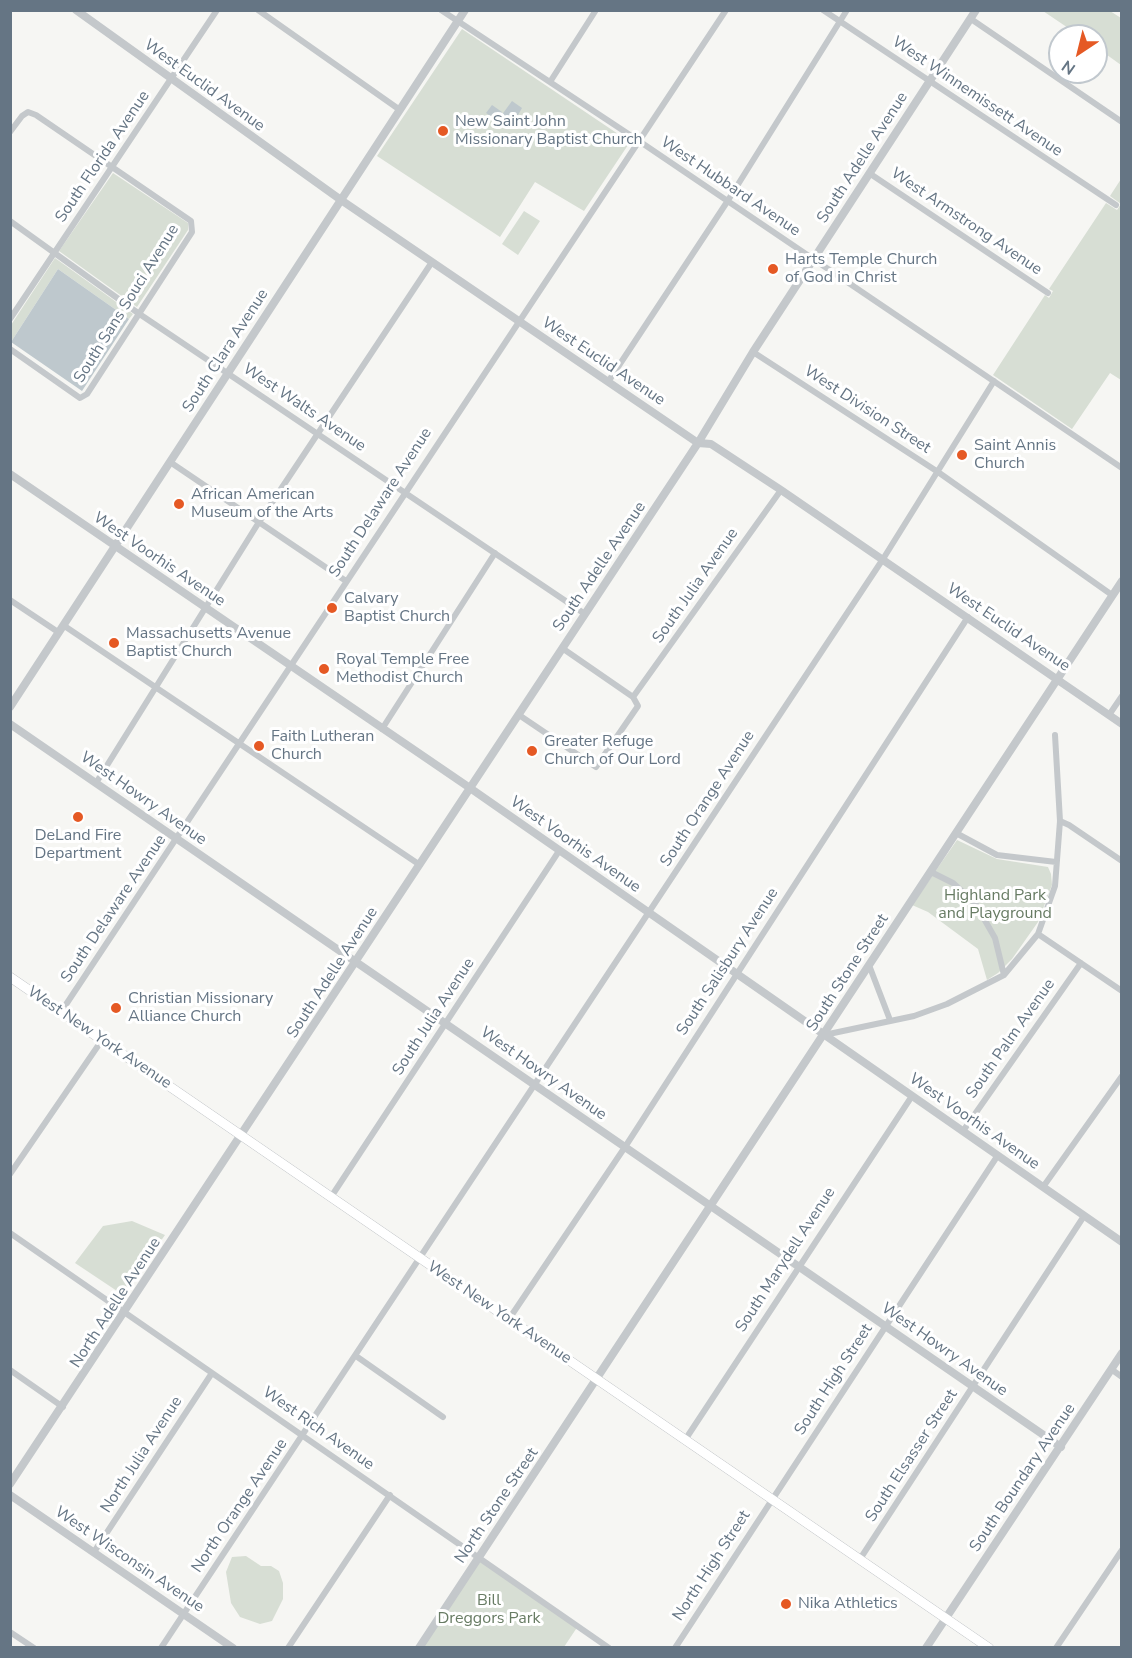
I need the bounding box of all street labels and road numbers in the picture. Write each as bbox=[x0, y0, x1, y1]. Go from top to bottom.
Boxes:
street label: West Winnemissett Avenue bbox=[888, 33, 1066, 161]
street label: West Euclid Avenue bbox=[140, 36, 268, 136]
street label: South Florida Avenue bbox=[52, 88, 154, 226]
street label: South Adelle Avenue bbox=[813, 89, 913, 227]
street label: West Hubbard Avenue bbox=[657, 133, 803, 241]
street label: West Armstrong Avenue bbox=[887, 164, 1045, 280]
street label: South Sans Souci Avenue bbox=[70, 221, 184, 387]
street label: South Clara Avenue bbox=[179, 286, 273, 416]
street label: West Euclid Avenue bbox=[538, 314, 668, 410]
street label: West Walts Avenue bbox=[239, 360, 369, 456]
street label: West Division Street bbox=[800, 362, 934, 458]
street label: South Delaware Avenue bbox=[325, 425, 437, 581]
street label: South Adelle Avenue bbox=[549, 498, 651, 636]
street label: West Voorhis Avenue bbox=[89, 509, 229, 611]
street label: South Julia Avenue bbox=[649, 525, 743, 647]
street label: West Euclid Avenue bbox=[943, 580, 1073, 676]
street label: South Orange Avenue bbox=[657, 727, 759, 871]
street label: West Howry Avenue bbox=[76, 748, 210, 850]
street label: West Voorhis Avenue bbox=[506, 793, 644, 897]
street label: South Delaware Avenue bbox=[57, 831, 171, 987]
street label: South Salisbury Avenue bbox=[673, 885, 783, 1039]
street label: South Adelle Avenue bbox=[283, 904, 383, 1042]
street label: South Stone Street bbox=[803, 911, 893, 1035]
street label: South Julia Avenue bbox=[389, 955, 479, 1079]
street label: South Palm Avenue bbox=[962, 975, 1060, 1103]
street label: West New York Avenue bbox=[23, 983, 175, 1093]
street label: West Howry Avenue bbox=[476, 1023, 610, 1125]
street label: West Voorhis Avenue bbox=[905, 1070, 1043, 1174]
street label: South Marydell Avenue bbox=[732, 1184, 840, 1336]
street label: North Adelle Avenue bbox=[67, 1234, 165, 1372]
street label: West New York Avenue bbox=[423, 1258, 575, 1368]
street label: West Howry Avenue bbox=[877, 1299, 1011, 1401]
street label: South High Street bbox=[791, 1321, 877, 1439]
street label: West Rich Avenue bbox=[258, 1383, 378, 1475]
street label: South Elsasser Street bbox=[862, 1386, 962, 1526]
street label: North Julia Avenue bbox=[97, 1393, 187, 1517]
street label: South Boundary Avenue bbox=[966, 1400, 1080, 1556]
street label: North Orange Avenue bbox=[188, 1435, 292, 1577]
street label: North Stone Street bbox=[451, 1445, 543, 1567]
street label: West Wisconsin Avenue bbox=[51, 1503, 207, 1617]
street label: North High Street bbox=[669, 1507, 755, 1625]

